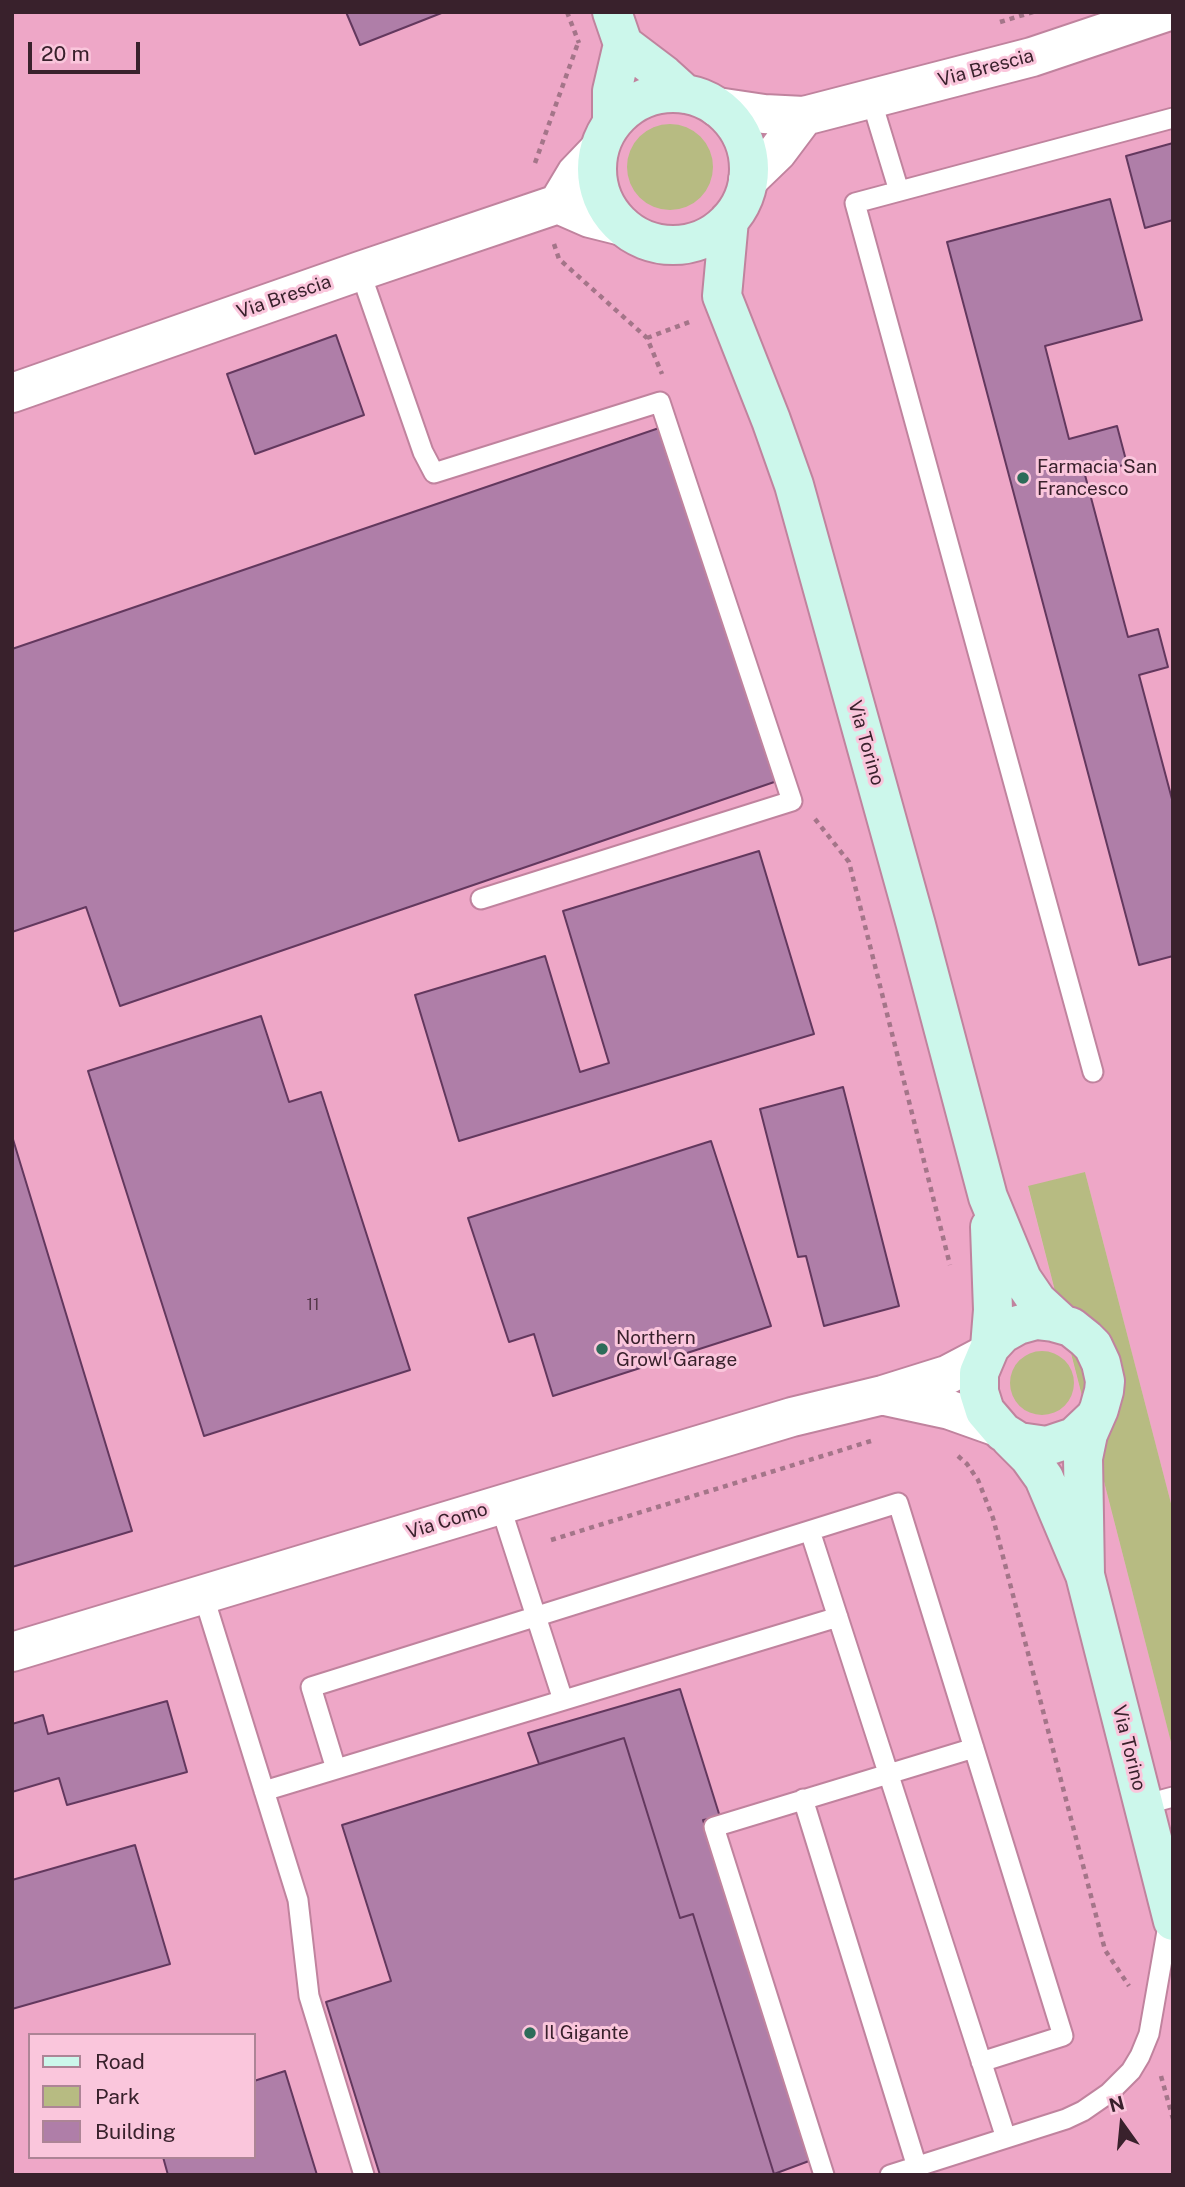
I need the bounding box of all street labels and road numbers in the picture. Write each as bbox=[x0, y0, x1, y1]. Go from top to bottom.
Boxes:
street label: Via Brescia bbox=[936, 44, 1036, 92]
street label: Via Brescia bbox=[234, 270, 334, 324]
street label: Via Torino bbox=[843, 698, 889, 788]
street label: Via Como bbox=[404, 1498, 490, 1544]
street label: Via Torino bbox=[1107, 1703, 1151, 1793]

